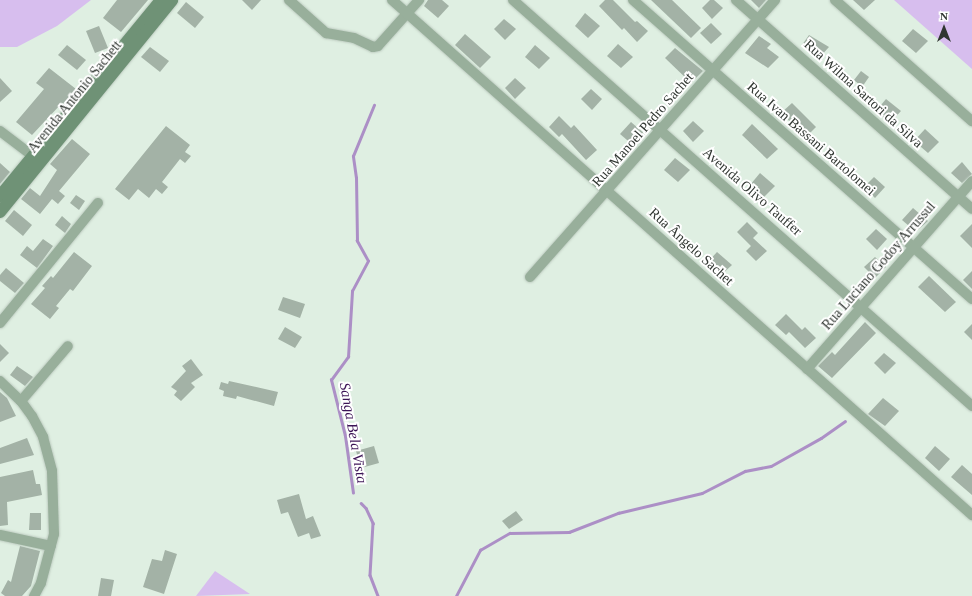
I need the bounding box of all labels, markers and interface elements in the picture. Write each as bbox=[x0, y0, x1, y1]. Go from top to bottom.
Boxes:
north arrow bbox=[924, 8, 964, 48]
text: N bbox=[940, 10, 948, 22]
street label: Rua Wilma Sartori da Silva bbox=[800, 36, 926, 152]
street label: Avenida Antonio Sachett bbox=[24, 37, 126, 157]
street label: Rua Manoel Pedro Sachet bbox=[589, 69, 697, 191]
street label: Rua Ivan Bassani Bartolomei bbox=[743, 79, 879, 199]
street label: Avenida Olivo Tauffer bbox=[699, 144, 805, 240]
street label: Rua Luciano Godoy Arrussul bbox=[818, 198, 940, 334]
street label: Rua Ângelo Sachet bbox=[645, 205, 737, 289]
water label: Sanga Bela Vista bbox=[335, 381, 371, 485]

